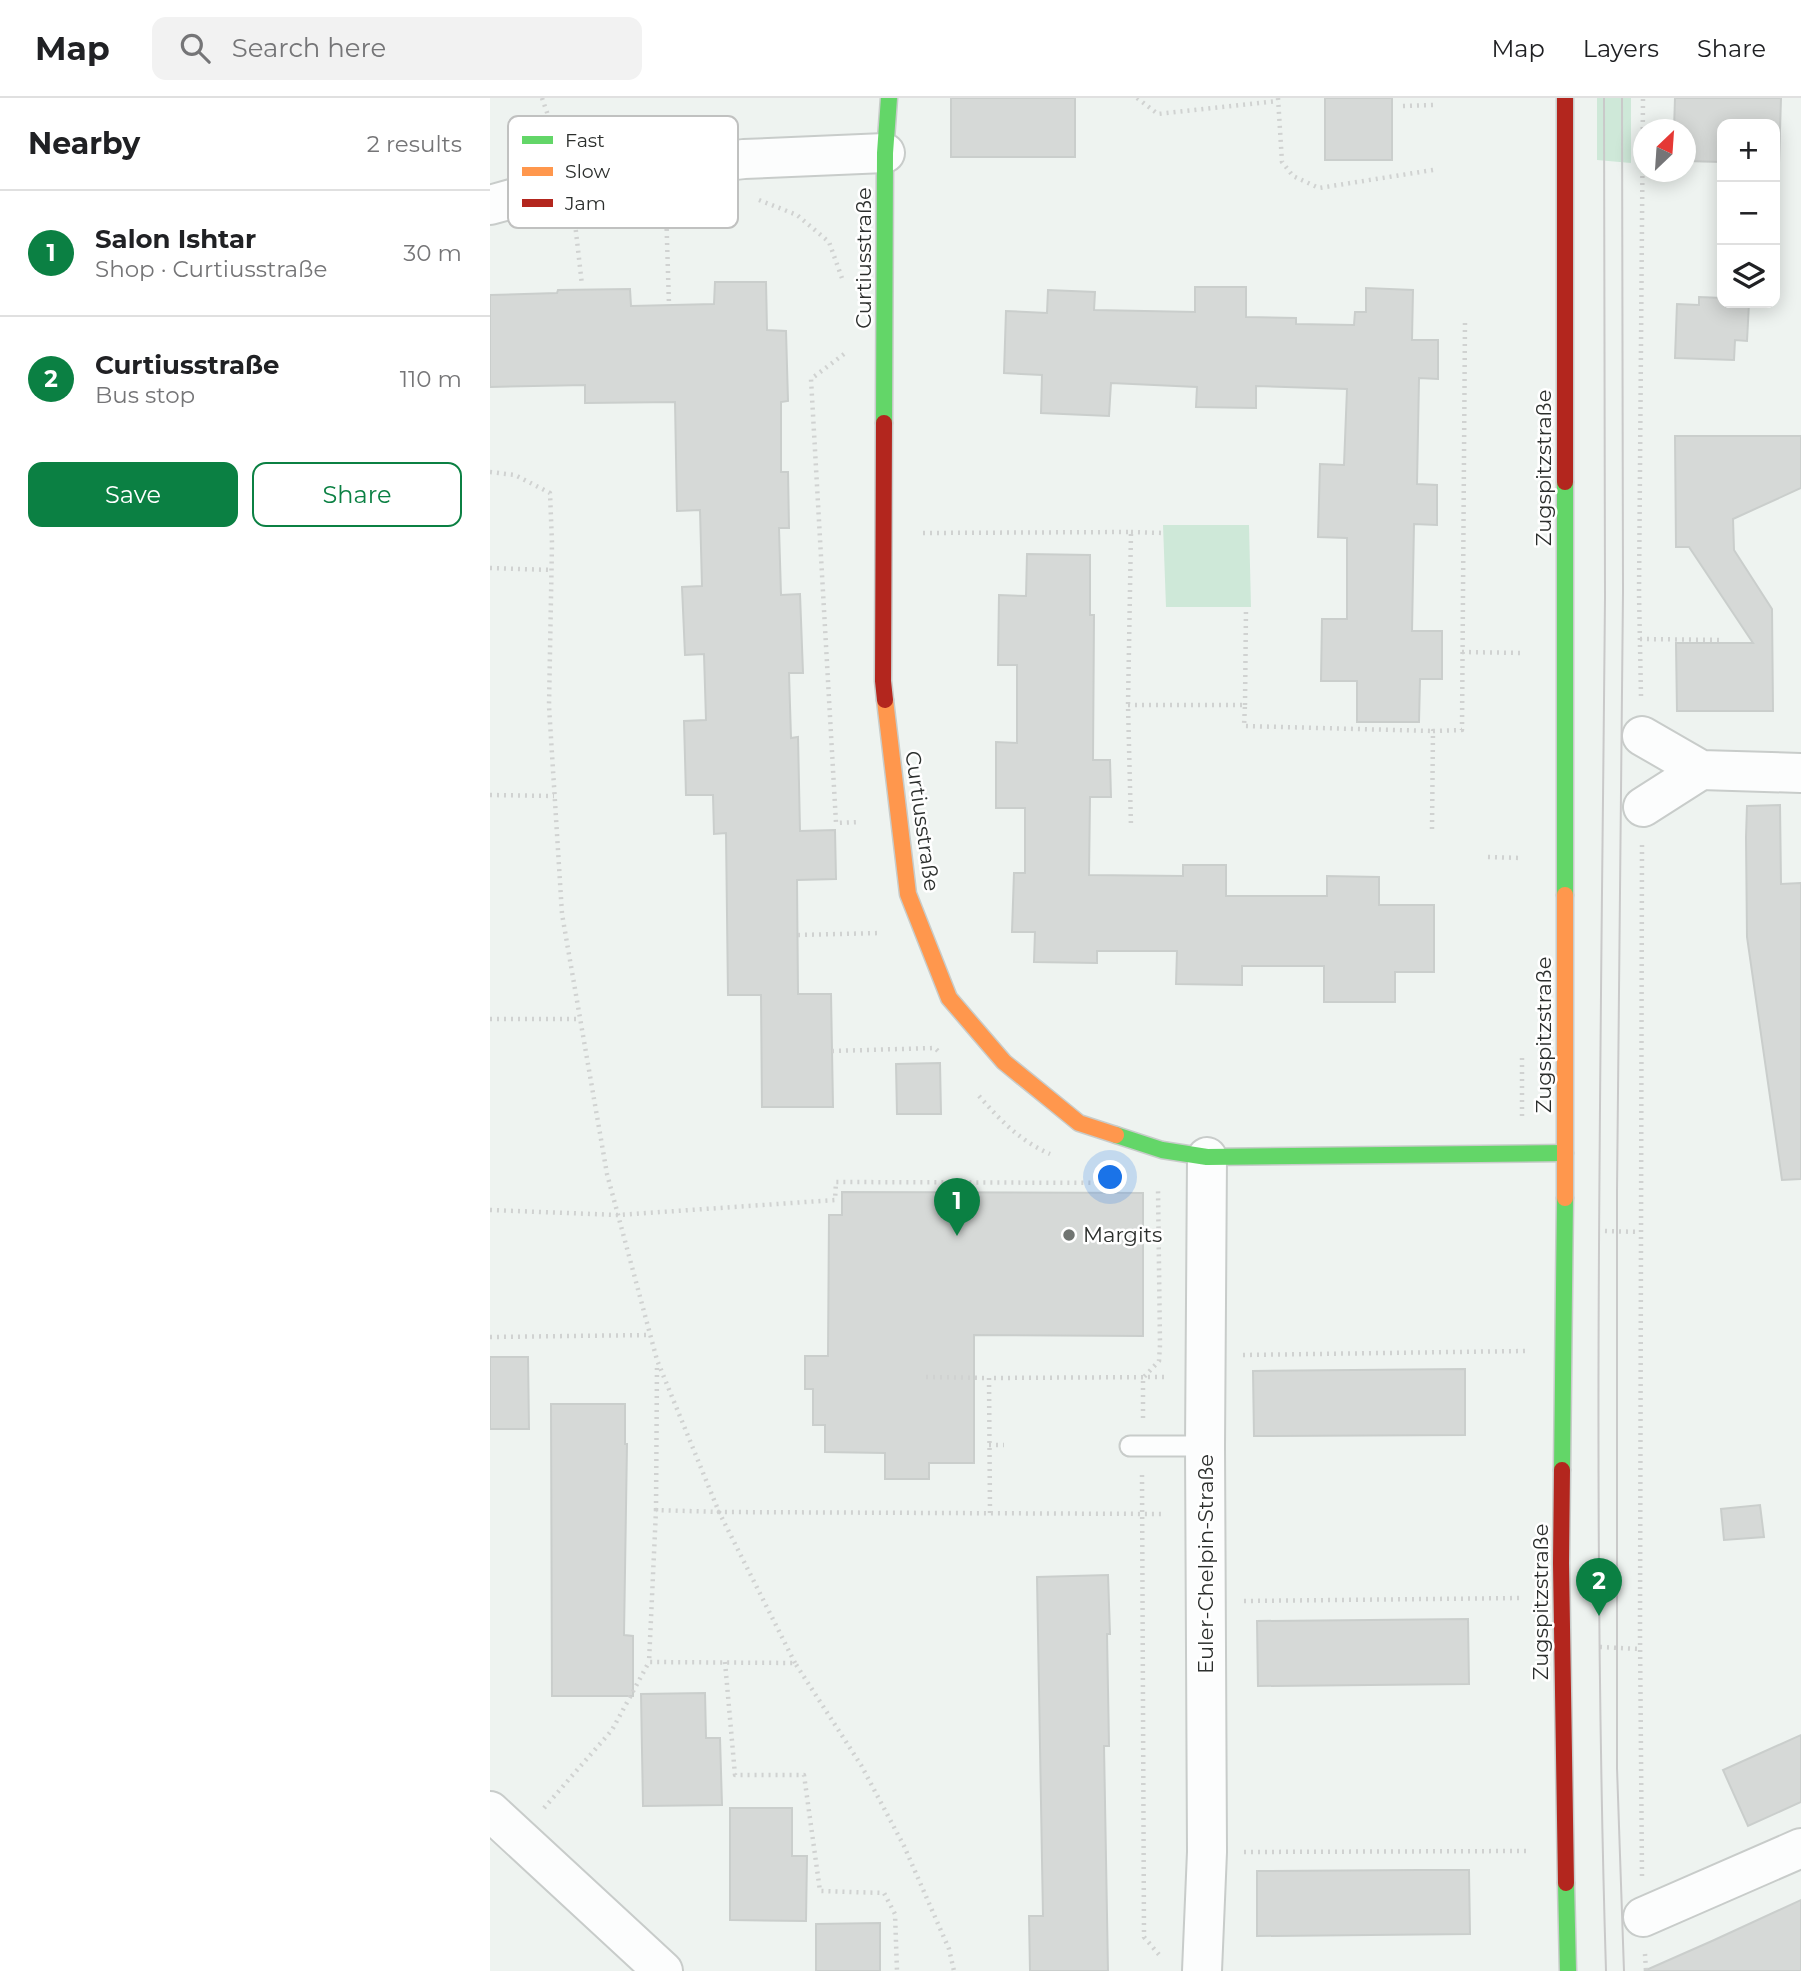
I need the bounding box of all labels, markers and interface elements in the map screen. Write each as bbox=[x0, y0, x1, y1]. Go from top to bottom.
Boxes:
search box bbox=[152, 17, 642, 80]
text: Map bbox=[35, 28, 110, 68]
icon: search bbox=[176, 29, 214, 67]
text: Search here bbox=[232, 32, 386, 64]
text: Map bbox=[1491, 34, 1545, 63]
text: Layers bbox=[1583, 34, 1659, 63]
text: Share bbox=[1697, 34, 1766, 63]
legend bbox=[508, 116, 738, 228]
north arrow bbox=[1633, 119, 1696, 182]
map controls bbox=[1717, 119, 1780, 308]
button: + bbox=[1717, 119, 1780, 182]
text: Nearby bbox=[28, 125, 140, 162]
text: Fast bbox=[565, 129, 605, 152]
text: 2 results bbox=[367, 130, 462, 158]
text: Slow bbox=[565, 160, 610, 183]
button: − bbox=[1717, 182, 1780, 245]
street label: Curtiusstraße bbox=[851, 187, 876, 329]
text: Jam bbox=[564, 192, 606, 215]
text: Salon Ishtar bbox=[95, 223, 256, 255]
text: 1 bbox=[46, 239, 56, 267]
text: 30 m bbox=[403, 239, 462, 267]
button: layers bbox=[1717, 245, 1780, 308]
text: Shop · Curtiusstraße bbox=[95, 255, 327, 283]
text: Curtiusstraße bbox=[95, 349, 280, 381]
text: 2 bbox=[44, 365, 58, 393]
text: 110 m bbox=[400, 365, 462, 393]
text: Bus stop bbox=[95, 381, 195, 409]
street label: Zugspitzstraße bbox=[1531, 390, 1556, 546]
button: Save bbox=[28, 462, 238, 527]
button: Share bbox=[252, 462, 462, 527]
street label: Curtiusstraße bbox=[900, 749, 945, 893]
street label: Zugspitzstraße bbox=[1531, 957, 1556, 1113]
your location bbox=[1093, 1160, 1127, 1194]
pin: 1 bbox=[934, 1178, 980, 1236]
place label: Margits bbox=[1083, 1222, 1162, 1247]
marker: Margits bbox=[1061, 1227, 1077, 1243]
street label: Euler-Chelpin-Straße bbox=[1193, 1454, 1218, 1674]
street label: Zugspitzstraße bbox=[1528, 1524, 1553, 1680]
pin: 2 bbox=[1576, 1558, 1622, 1616]

